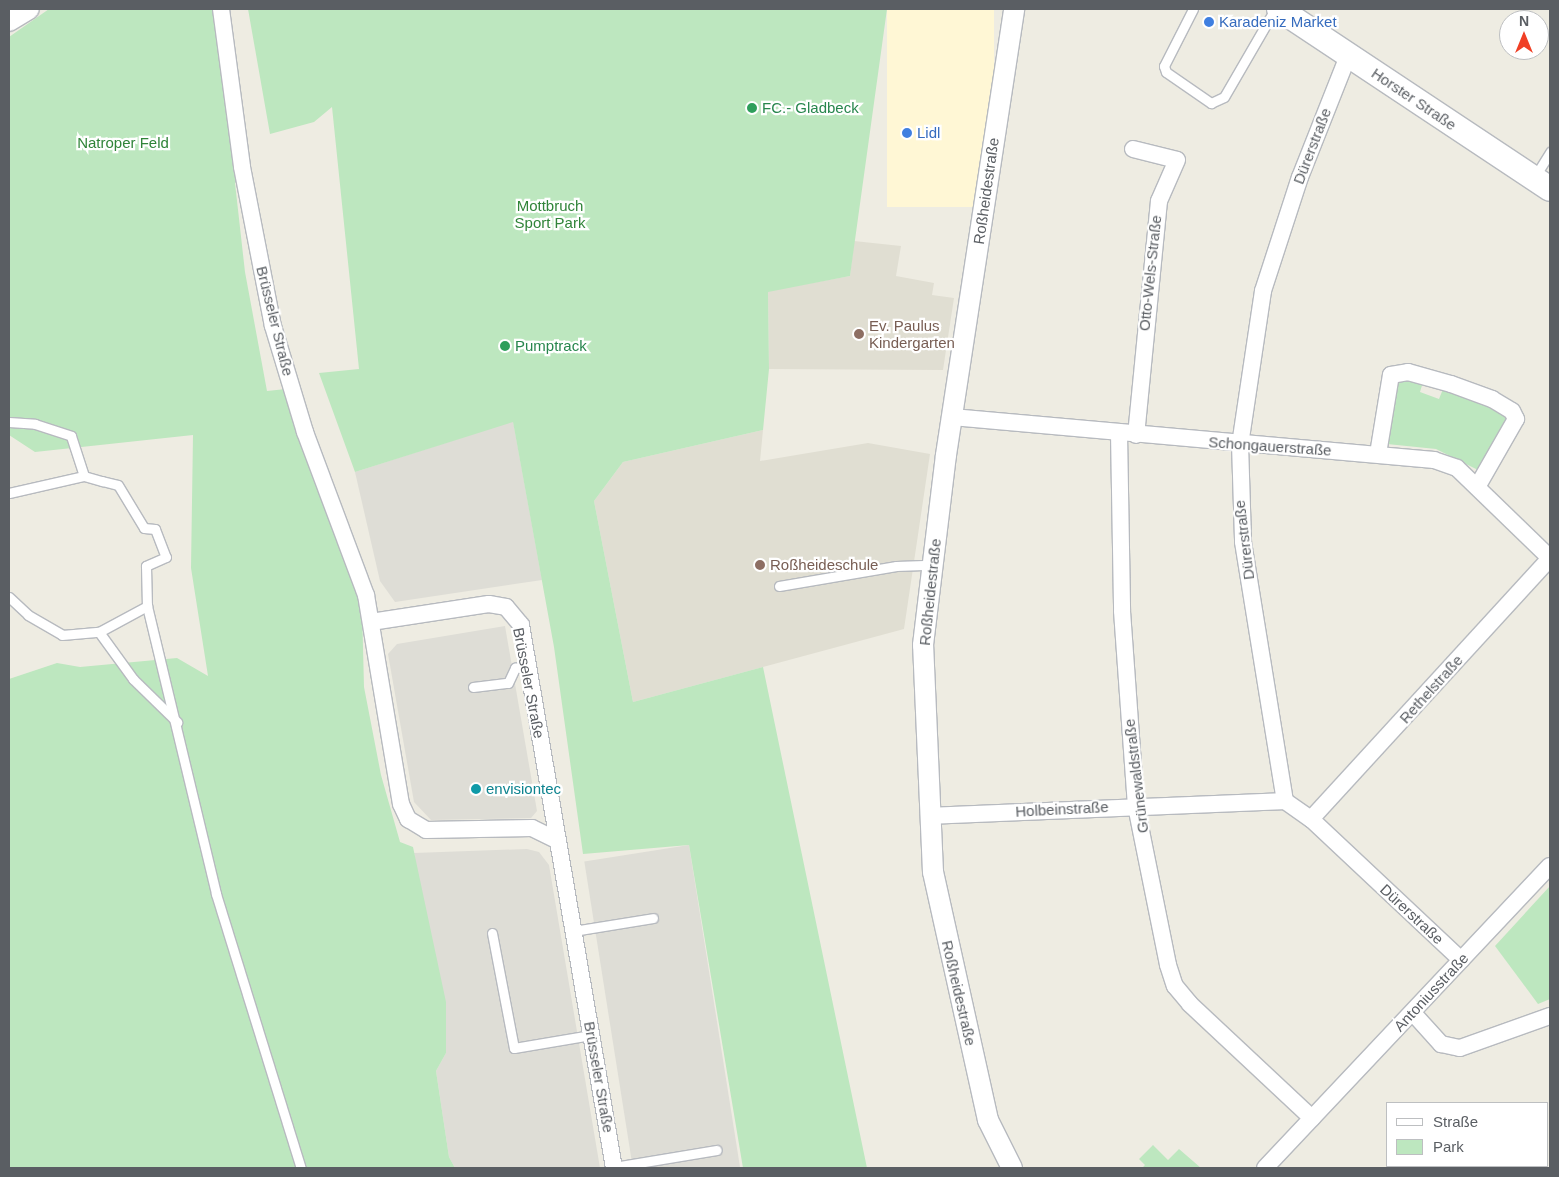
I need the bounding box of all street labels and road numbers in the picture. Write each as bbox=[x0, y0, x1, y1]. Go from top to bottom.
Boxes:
street label: Horster Straße bbox=[1368, 64, 1460, 134]
street label: Dürerstraße bbox=[1289, 105, 1335, 187]
street label: Roßheidestraße bbox=[970, 136, 1002, 246]
street label: Otto-Wels-Straße bbox=[1135, 214, 1165, 332]
street label: Brüsseler Straße bbox=[253, 264, 297, 378]
street label: Schongauerstraße bbox=[1208, 433, 1332, 459]
street label: Dürerstraße bbox=[1230, 499, 1258, 581]
street label: Roßheidestraße bbox=[915, 538, 945, 646]
street label: Brüsseler Straße bbox=[509, 626, 549, 740]
street label: Rethelstraße bbox=[1396, 651, 1466, 727]
street label: Grünewaldstraße bbox=[1120, 718, 1152, 834]
street label: Holbeinstraße bbox=[1015, 798, 1109, 820]
street label: Dürerstraße bbox=[1377, 880, 1447, 948]
street label: Roßheidestraße bbox=[938, 939, 980, 1047]
street label: Antoniusstraße bbox=[1390, 949, 1472, 1035]
street label: Brüsseler Straße bbox=[580, 1020, 618, 1134]

